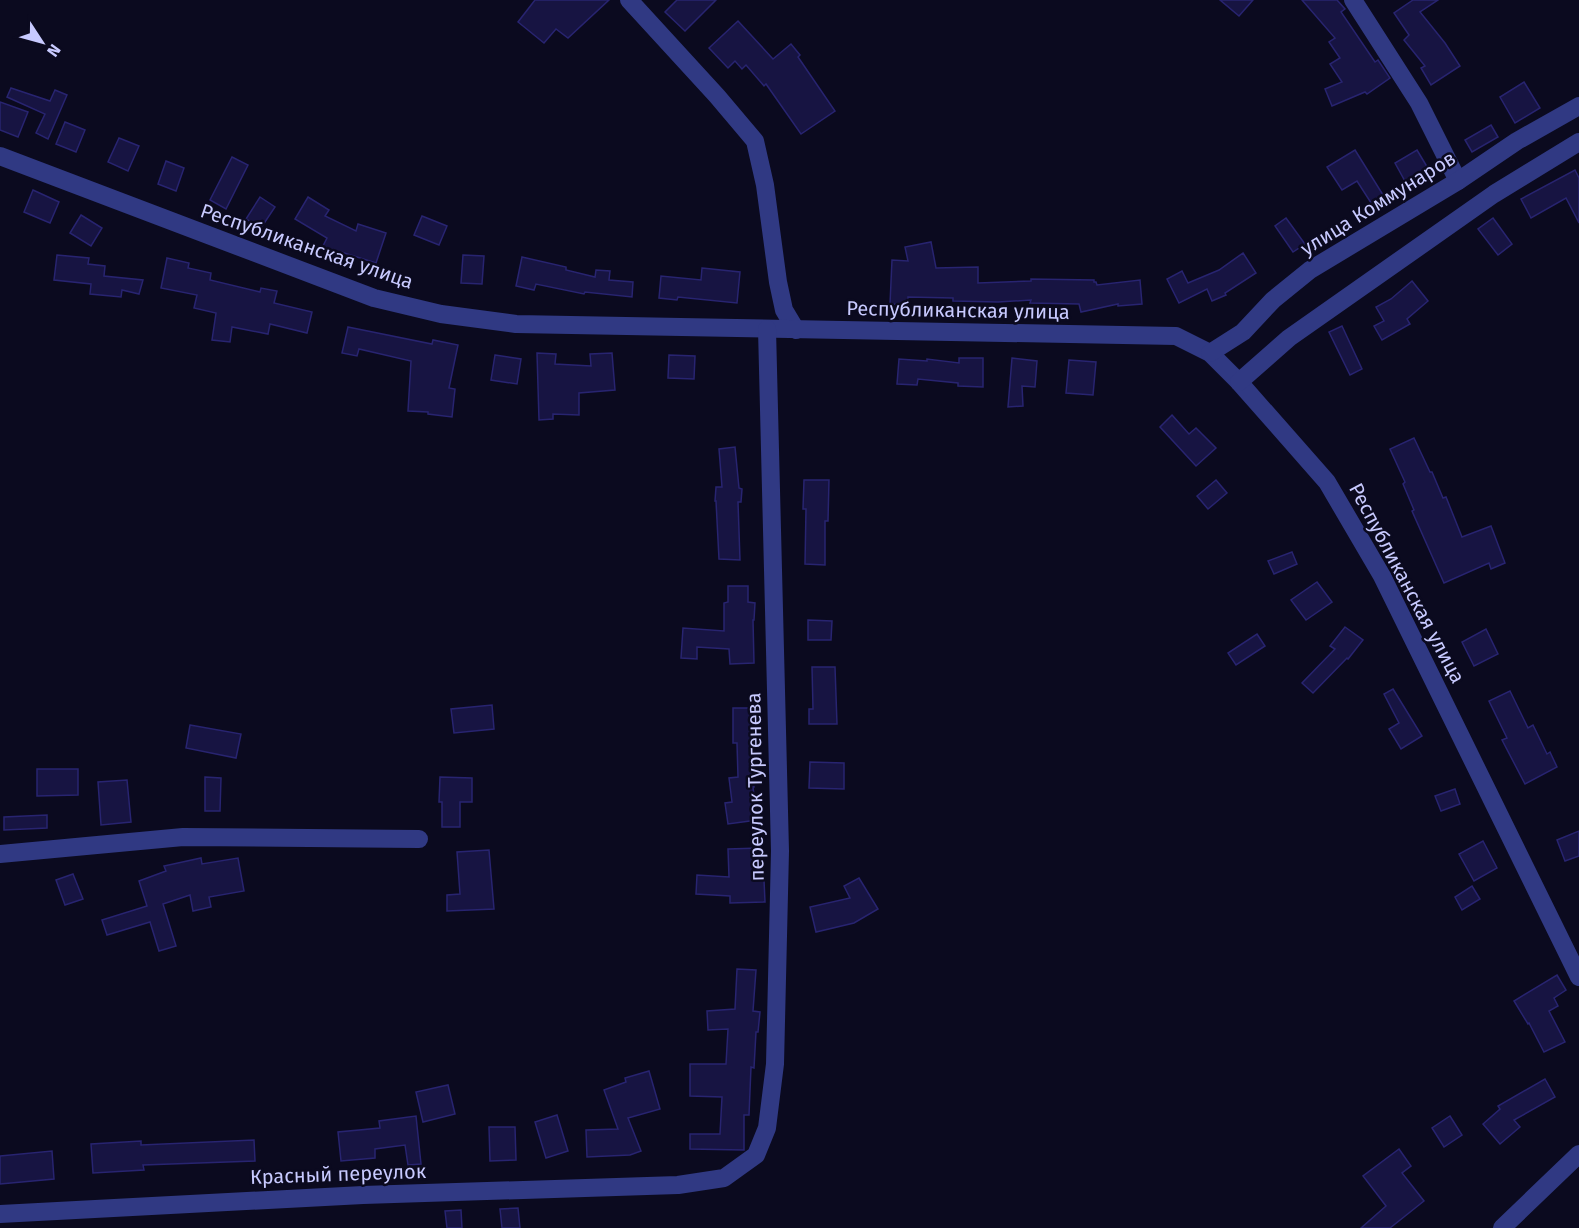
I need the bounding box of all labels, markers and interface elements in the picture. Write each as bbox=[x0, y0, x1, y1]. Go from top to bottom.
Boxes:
north arrow bbox=[12, 12, 72, 72]
text: N bbox=[43, 41, 65, 60]
street label: улица Коммунаров bbox=[1296, 146, 1460, 260]
street label: Республиканская улица bbox=[197, 198, 417, 294]
street label: Республиканская улица bbox=[846, 296, 1070, 324]
street label: Республиканская улица bbox=[1344, 479, 1470, 687]
street label: переулок Тургенева bbox=[741, 692, 769, 882]
street label: Красный переулок bbox=[249, 1159, 427, 1189]

